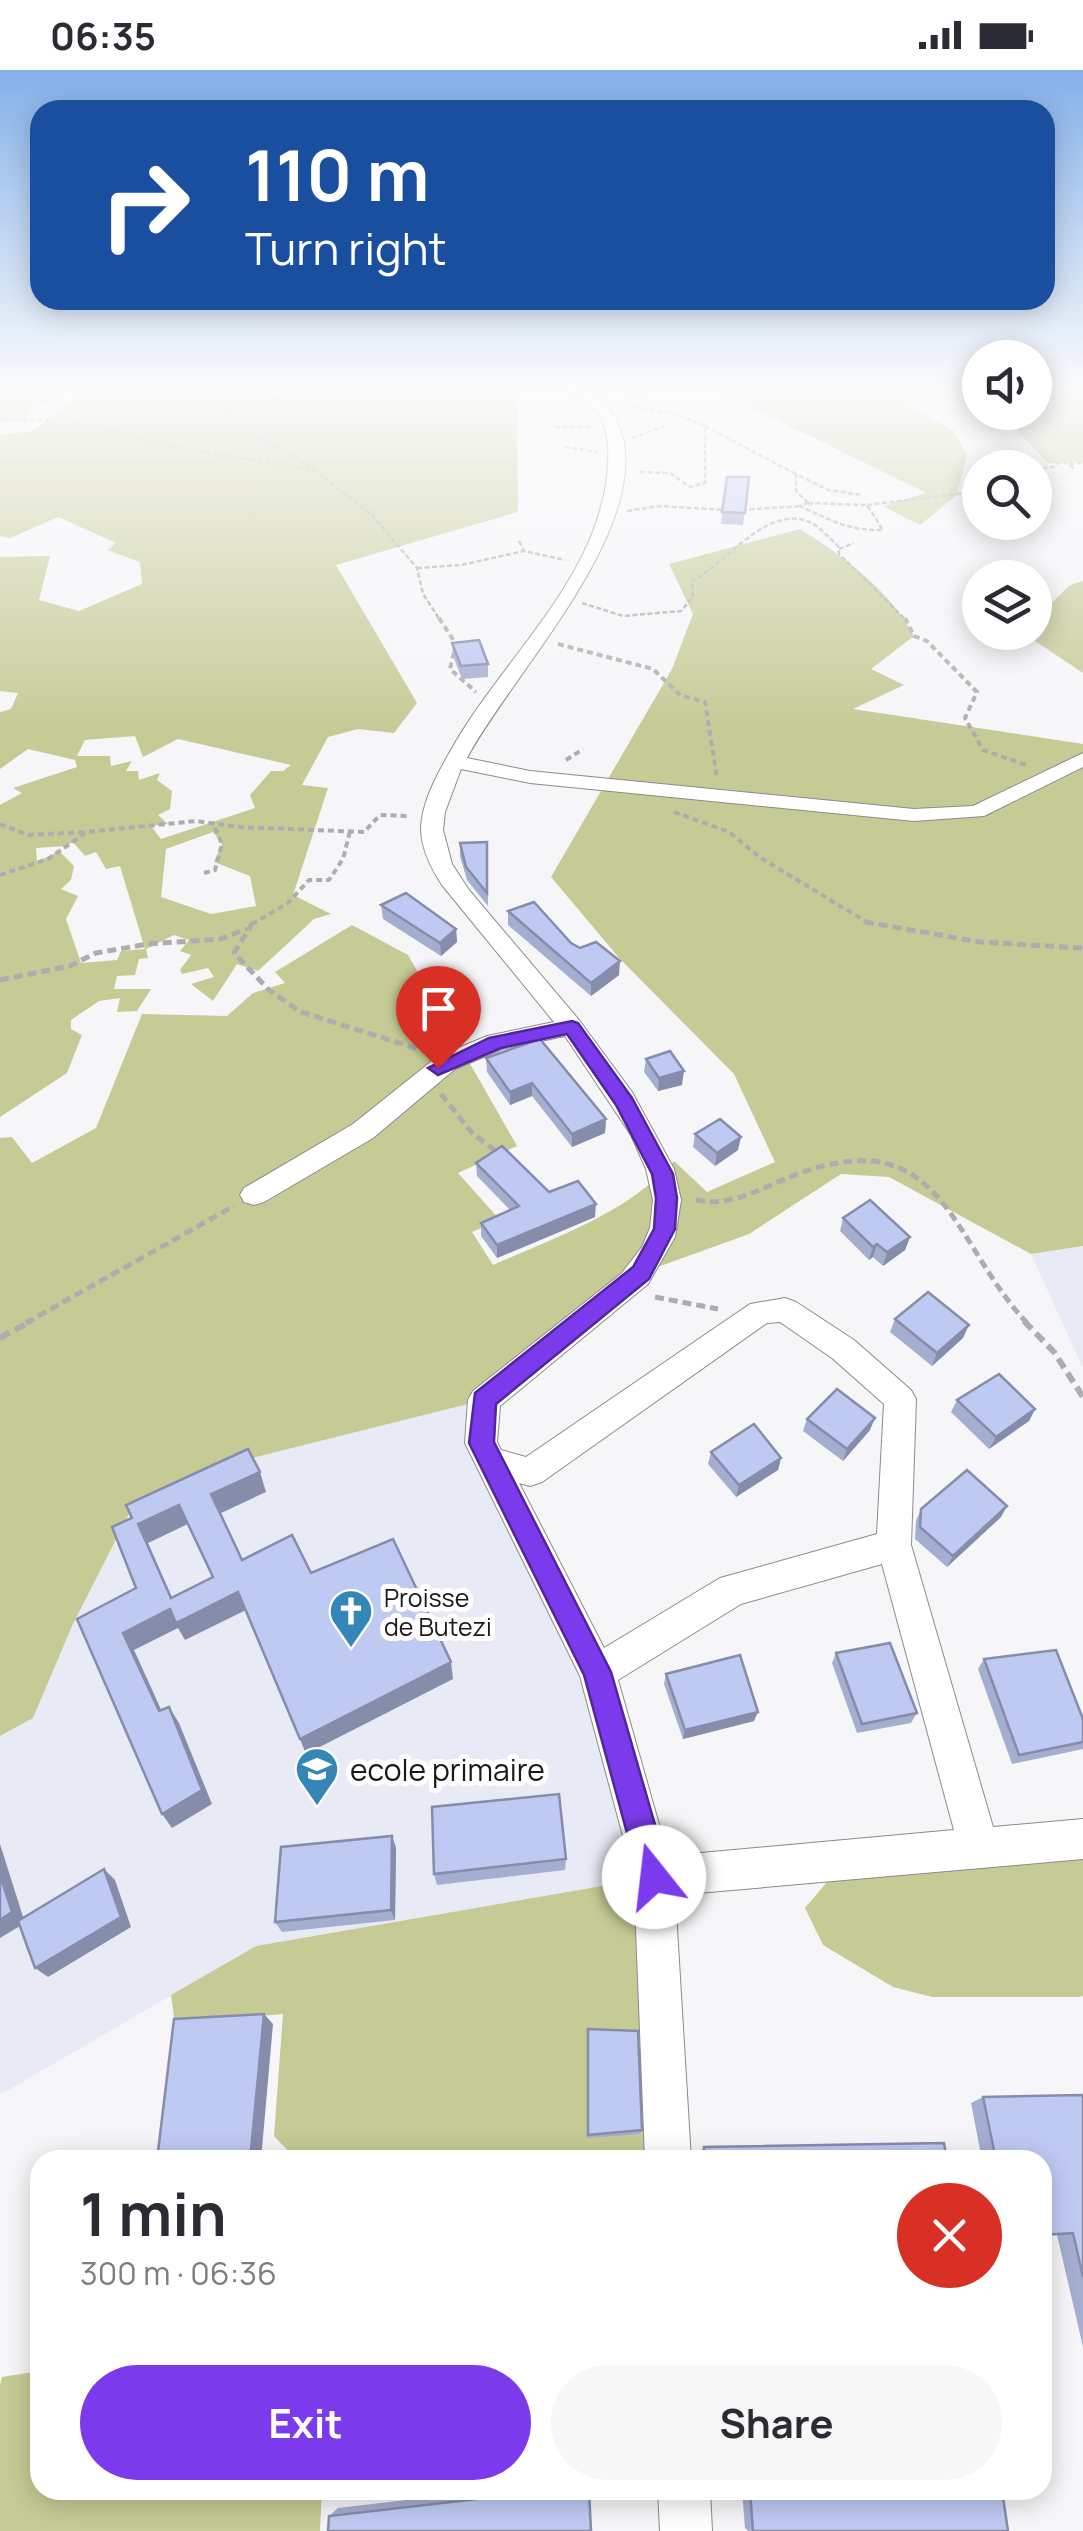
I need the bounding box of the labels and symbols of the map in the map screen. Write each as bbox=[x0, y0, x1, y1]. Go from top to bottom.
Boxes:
pin bbox=[396, 966, 481, 1069]
place label: Proisse de Butezi bbox=[384, 1580, 492, 1644]
church icon: Proisse de Butezi bbox=[328, 1588, 374, 1649]
school or university icon: ecole primaire bbox=[294, 1746, 340, 1807]
place label: ecole primaire bbox=[350, 1749, 545, 1790]
position arrow bbox=[602, 1825, 706, 1929]

